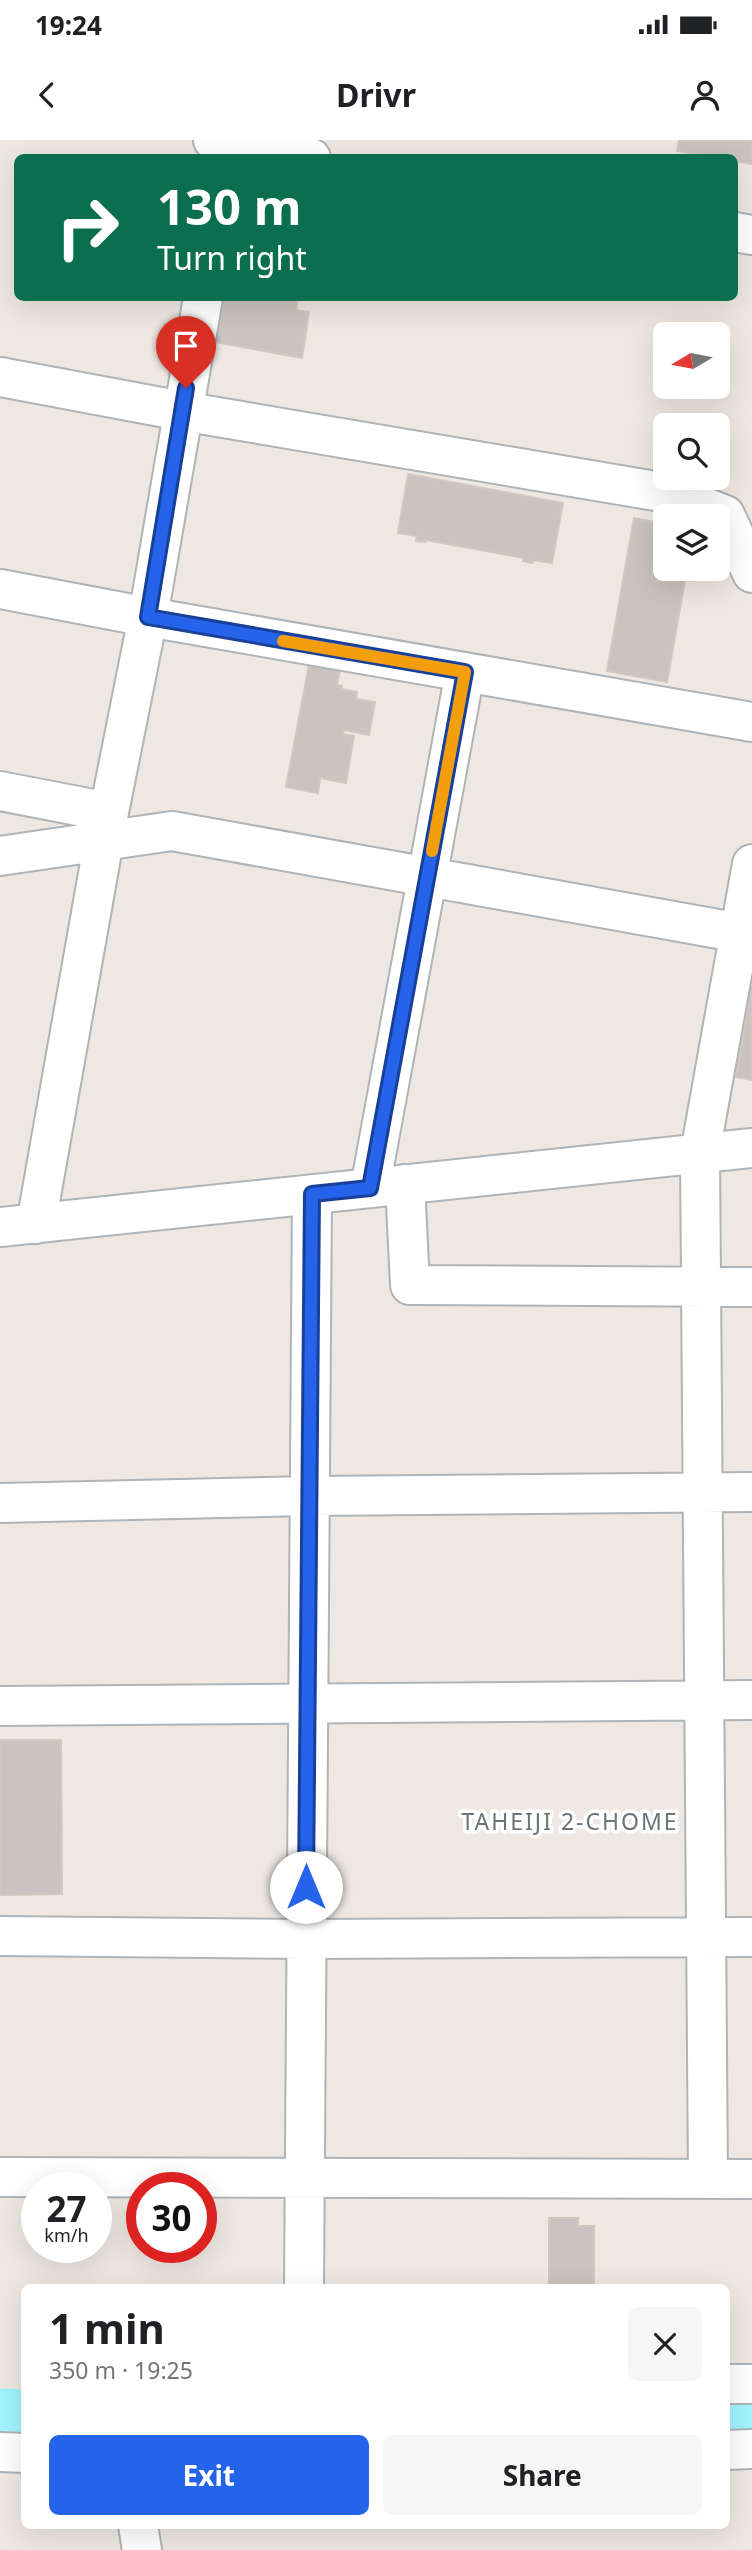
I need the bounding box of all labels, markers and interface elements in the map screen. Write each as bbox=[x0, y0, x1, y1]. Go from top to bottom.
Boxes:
text: 19:24 bbox=[35, 7, 102, 43]
text: Drivr bbox=[336, 73, 416, 116]
icon: back bbox=[28, 76, 66, 114]
icon: person bbox=[686, 76, 724, 114]
text: 130 m bbox=[157, 173, 302, 239]
icon: right bbox=[42, 182, 133, 273]
text: Turn right bbox=[157, 236, 307, 279]
pin bbox=[156, 316, 216, 388]
north arrow bbox=[653, 322, 730, 399]
map controls bbox=[653, 322, 730, 581]
icon: arrive bbox=[167, 327, 205, 365]
button: search bbox=[653, 413, 730, 490]
button: layers bbox=[653, 504, 730, 581]
district label: TAHEIJI 2-CHOME bbox=[461, 1805, 679, 1837]
position arrow bbox=[269, 1850, 343, 1924]
speed limit sign: 30 bbox=[126, 2172, 217, 2263]
text: 27 bbox=[46, 2185, 87, 2232]
text: km/h bbox=[44, 2223, 89, 2247]
text: 1 min bbox=[49, 2299, 165, 2356]
button: close bbox=[628, 2307, 702, 2381]
text: 350 m · 19:25 bbox=[49, 2354, 193, 2386]
button: Exit bbox=[49, 2435, 369, 2515]
button: Share bbox=[383, 2435, 702, 2515]

